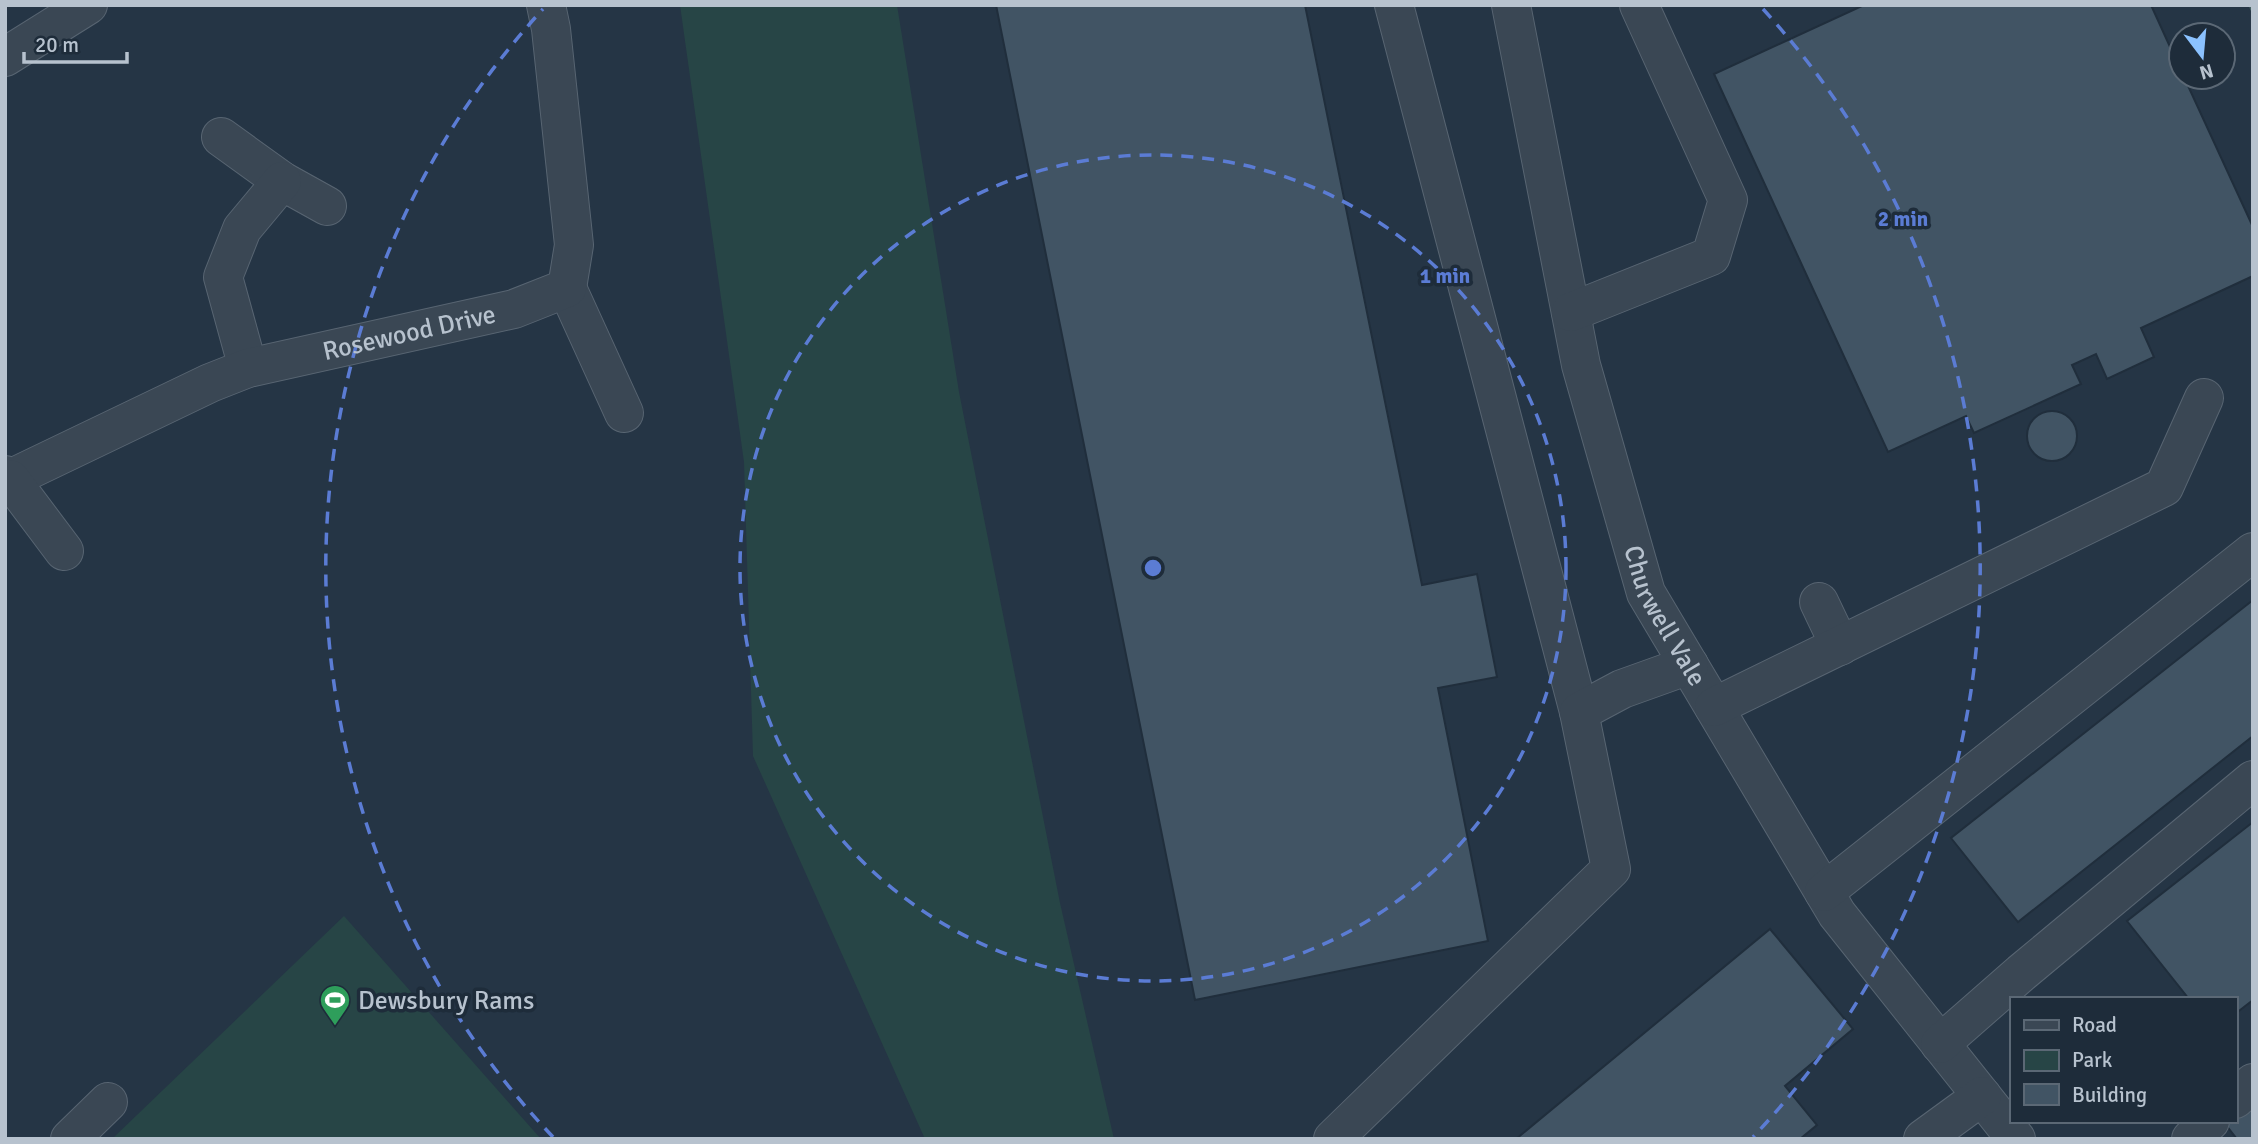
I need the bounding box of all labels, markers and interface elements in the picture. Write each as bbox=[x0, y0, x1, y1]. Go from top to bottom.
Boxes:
scale bar bbox=[24, 21, 128, 65]
north arrow bbox=[2167, 21, 2237, 91]
text: 20 m bbox=[35, 32, 79, 58]
text: N bbox=[2197, 58, 2216, 85]
text: 2 min bbox=[1878, 206, 1928, 232]
text: 1 min bbox=[1420, 263, 1470, 289]
street label: Rosewood Drive bbox=[320, 299, 499, 368]
street label: Churwell Vale bbox=[1616, 542, 1713, 692]
centre of rings bbox=[1141, 556, 1165, 580]
sports icon: Dewsbury Rams bbox=[318, 983, 352, 1027]
place label: Dewsbury Rams bbox=[358, 985, 534, 1017]
legend bbox=[2010, 997, 2237, 1123]
text: Road bbox=[2072, 1012, 2117, 1038]
text: Park bbox=[2072, 1047, 2113, 1073]
text: Building bbox=[2072, 1082, 2147, 1108]

